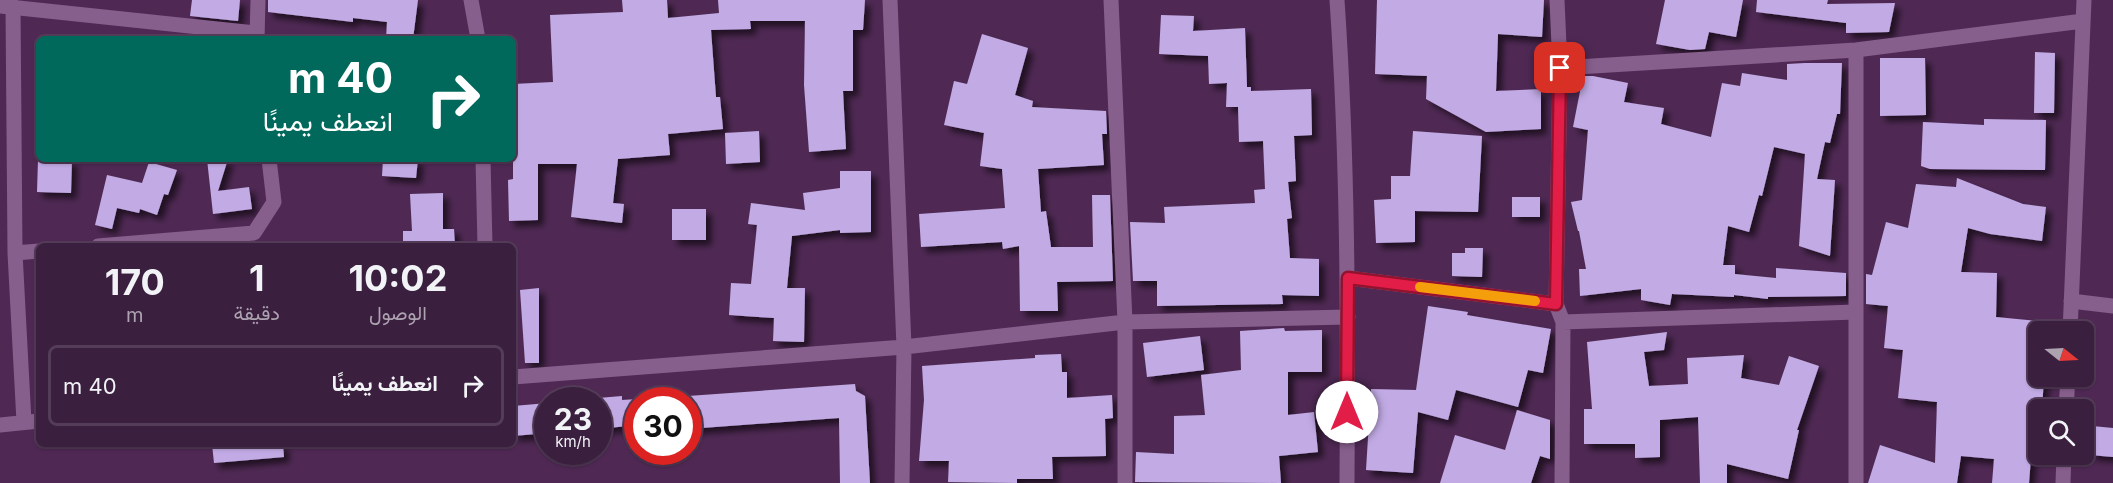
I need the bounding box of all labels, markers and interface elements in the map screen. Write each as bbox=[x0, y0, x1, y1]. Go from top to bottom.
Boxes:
pin bbox=[1534, 42, 1585, 93]
icon: arrive bbox=[1543, 51, 1576, 84]
text: 40 m bbox=[288, 52, 393, 103]
icon: right bbox=[414, 60, 492, 138]
text: انعطف يمينًا bbox=[263, 105, 393, 138]
text: 1 bbox=[249, 256, 264, 300]
text: 10:02 bbox=[349, 256, 447, 300]
text: 170 bbox=[105, 260, 165, 304]
text: دقيقة bbox=[234, 301, 280, 325]
text: الوصول bbox=[369, 301, 427, 325]
text: m bbox=[126, 303, 144, 327]
north arrow bbox=[2028, 321, 2094, 387]
map controls bbox=[2028, 321, 2094, 465]
icon: right bbox=[456, 369, 489, 402]
text: انعطف يمينًا bbox=[331, 370, 438, 396]
text: 40 m bbox=[63, 373, 117, 399]
position arrow bbox=[1315, 380, 1379, 444]
speed limit sign: 30 bbox=[624, 387, 702, 465]
button: search bbox=[2028, 399, 2094, 465]
text: 23 bbox=[554, 401, 592, 437]
text: km/h bbox=[555, 432, 591, 451]

